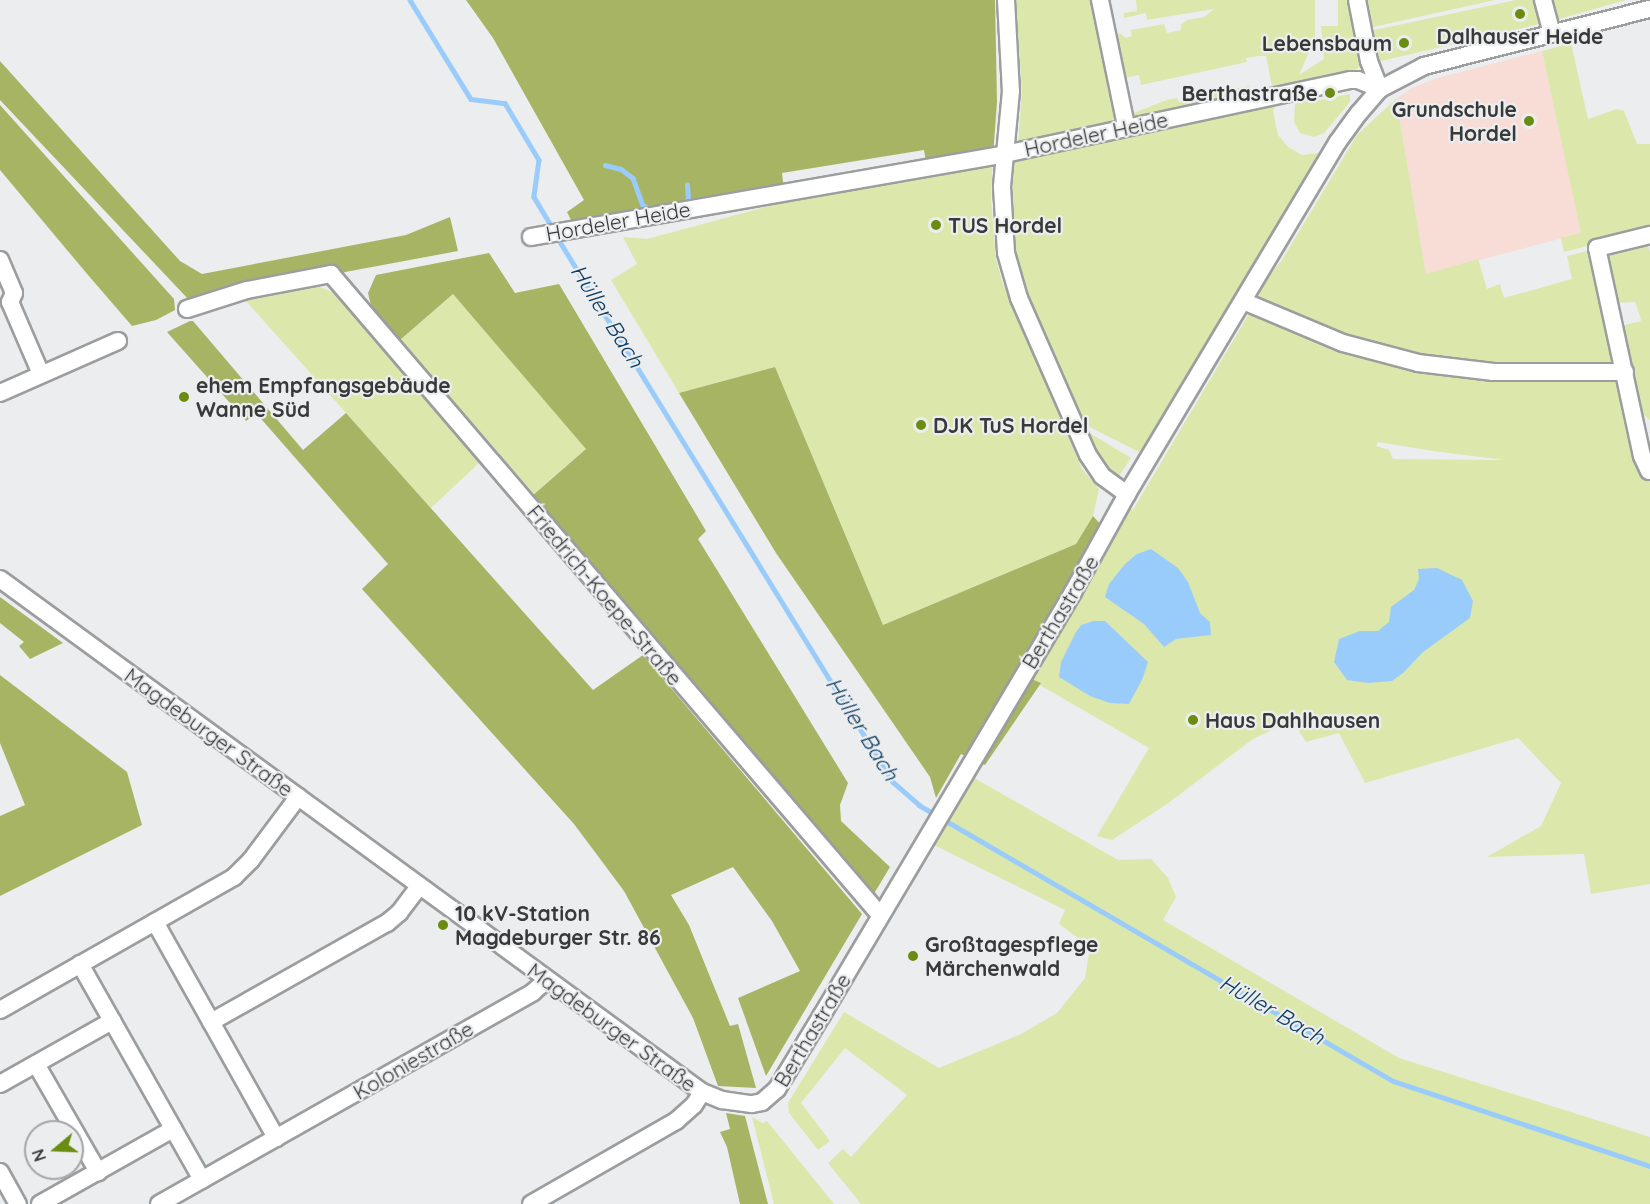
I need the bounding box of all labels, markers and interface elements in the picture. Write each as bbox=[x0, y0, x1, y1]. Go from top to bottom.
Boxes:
marker: Dalhauser Heide bbox=[1513, 7, 1527, 21]
place label: Dalhauser Heide bbox=[1436, 23, 1604, 49]
place label: Lebensbaum bbox=[1262, 30, 1392, 56]
marker: Lebensbaum bbox=[1397, 36, 1411, 50]
place label: Berthastraße bbox=[1182, 80, 1318, 106]
marker: Berthastraße bbox=[1323, 86, 1337, 100]
place label: Grundschule Hordel bbox=[1392, 96, 1517, 146]
street label: Hordeler Heide bbox=[1022, 106, 1170, 162]
marker: Grundschule Hordel bbox=[1522, 114, 1536, 128]
street label: Hordeler Heide bbox=[544, 196, 692, 246]
place label: TUS Hordel bbox=[948, 212, 1062, 238]
marker: TUS Hordel bbox=[929, 218, 943, 232]
water label: Hüller Bach bbox=[565, 260, 649, 372]
place label: ehem Empfangsgebäude Wanne Süd bbox=[196, 372, 451, 422]
marker: ehem Empfangsgebäude Wanne Süd bbox=[177, 390, 191, 404]
place label: DJK TuS Hordel bbox=[933, 412, 1088, 438]
marker: DJK TuS Hordel bbox=[914, 418, 928, 432]
street label: Friedrich-Koepe-Straße bbox=[522, 500, 688, 690]
street label: Berthastraße bbox=[1016, 551, 1104, 673]
street label: Magdeburger Straße bbox=[120, 662, 298, 802]
water label: Hüller Bach bbox=[820, 673, 904, 785]
place label: Haus Dahlhausen bbox=[1205, 707, 1380, 733]
marker: Haus Dahlhausen bbox=[1186, 713, 1200, 727]
place label: 10 kV-Station Magdeburger Str. 86 bbox=[455, 900, 661, 950]
marker: 10 kV-Station Magdeburger Str. 86 bbox=[436, 918, 450, 932]
place label: Großtagespflege Märchenwald bbox=[925, 931, 1098, 981]
marker: Großtagespflege Märchenwald bbox=[906, 949, 920, 963]
street label: Magdeburger Straße bbox=[523, 957, 701, 1097]
street label: Berthastraße bbox=[768, 969, 856, 1091]
water label: Hüller Bach bbox=[1215, 969, 1329, 1051]
street label: Koloniestraße bbox=[349, 1016, 477, 1104]
north arrow bbox=[24, 1120, 84, 1180]
text: N bbox=[28, 1146, 50, 1164]

